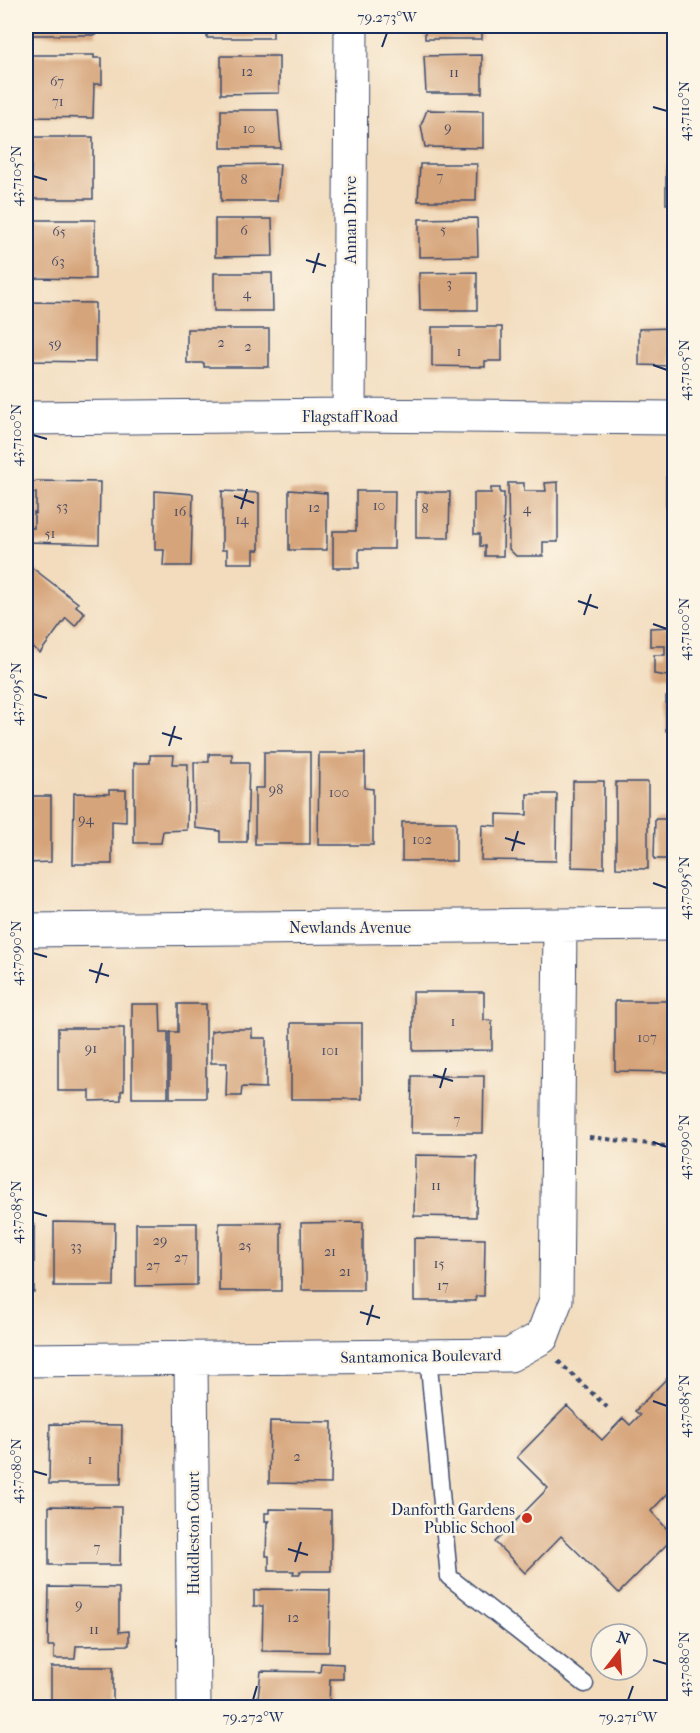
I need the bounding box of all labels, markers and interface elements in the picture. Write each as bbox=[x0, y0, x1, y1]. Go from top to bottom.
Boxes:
text: 79.273°W bbox=[357, 8, 418, 26]
house number: 12 bbox=[241, 63, 253, 80]
house number: 11 bbox=[449, 64, 459, 81]
house number: 67 bbox=[50, 73, 64, 90]
text: 43.7110°N bbox=[675, 80, 693, 141]
house number: 71 bbox=[52, 93, 64, 110]
house number: 9 bbox=[444, 119, 452, 136]
house number: 10 bbox=[243, 120, 255, 137]
text: 43.7105°N bbox=[7, 145, 25, 207]
house number: 7 bbox=[437, 168, 444, 185]
house number: 8 bbox=[240, 171, 248, 188]
street label: Annan Drive bbox=[341, 176, 360, 265]
house number: 5 bbox=[440, 221, 446, 238]
house number: 6 bbox=[240, 222, 248, 239]
house number: 65 bbox=[52, 223, 66, 240]
house number: 63 bbox=[51, 253, 65, 270]
house number: 3 bbox=[446, 275, 452, 292]
house number: 4 bbox=[243, 285, 252, 302]
house number: 2 bbox=[217, 334, 225, 351]
house number: 59 bbox=[48, 335, 62, 352]
house number: 2 bbox=[244, 338, 252, 355]
text: 43.7105°N bbox=[675, 339, 693, 401]
house number: 1 bbox=[457, 343, 462, 360]
text: 43.7100°N bbox=[7, 403, 25, 466]
street label: Flagstaff Road bbox=[302, 407, 399, 426]
house number: 10 bbox=[373, 497, 385, 514]
house number: 53 bbox=[56, 498, 68, 515]
house number: 12 bbox=[308, 499, 320, 516]
house number: 8 bbox=[421, 500, 429, 517]
house number: 4 bbox=[523, 500, 532, 517]
house number: 16 bbox=[174, 503, 187, 520]
house number: 14 bbox=[235, 511, 249, 528]
house number: 51 bbox=[44, 525, 56, 542]
text: 43.7100°N bbox=[675, 597, 693, 660]
text: 43.7095°N bbox=[7, 662, 25, 726]
house number: 98 bbox=[269, 781, 283, 798]
house number: 100 bbox=[329, 784, 349, 801]
house number: 94 bbox=[78, 811, 94, 828]
house number: 102 bbox=[412, 831, 432, 848]
text: 43.7095°N bbox=[675, 856, 693, 920]
street label: Newlands Avenue bbox=[289, 918, 411, 937]
text: 43.7090°N bbox=[7, 920, 25, 986]
house number: 1 bbox=[451, 1013, 456, 1030]
house number: 107 bbox=[637, 1029, 657, 1046]
house number: 91 bbox=[85, 1040, 97, 1057]
house number: 101 bbox=[321, 1042, 339, 1059]
house number: 7 bbox=[454, 1111, 461, 1128]
text: 43.7090°N bbox=[675, 1114, 693, 1180]
house number: 11 bbox=[431, 1177, 441, 1194]
text: 43.7085°N bbox=[7, 1180, 25, 1244]
house number: 29 bbox=[153, 1232, 167, 1249]
house number: 25 bbox=[238, 1237, 252, 1254]
house number: 33 bbox=[70, 1238, 82, 1255]
house number: 21 bbox=[324, 1243, 336, 1260]
house number: 27 bbox=[174, 1249, 188, 1266]
house number: 15 bbox=[434, 1255, 445, 1272]
house number: 27 bbox=[146, 1257, 160, 1274]
house number: 21 bbox=[339, 1263, 351, 1280]
house number: 17 bbox=[437, 1277, 449, 1294]
street label: Santamonica Boulevard bbox=[340, 1345, 502, 1367]
text: 43.7085°N bbox=[675, 1374, 693, 1438]
text: 43.7080°N bbox=[7, 1438, 25, 1504]
house number: 2 bbox=[293, 1448, 301, 1465]
house number: 1 bbox=[88, 1451, 93, 1468]
street label: Huddleston Court bbox=[184, 1471, 203, 1595]
place label: Danforth Gardens Public School bbox=[391, 1500, 516, 1537]
marker: Danforth Gardens Public School bbox=[520, 1511, 534, 1525]
house number: 7 bbox=[94, 1539, 101, 1556]
house number: 9 bbox=[75, 1596, 83, 1613]
house number: 12 bbox=[287, 1609, 299, 1626]
house number: 11 bbox=[89, 1621, 99, 1638]
north arrow bbox=[589, 1622, 649, 1682]
text: N bbox=[615, 1627, 633, 1649]
text: 43.7080°N bbox=[675, 1631, 693, 1697]
text: 79.272°W bbox=[223, 1708, 285, 1726]
text: 79.271°W bbox=[599, 1708, 659, 1726]

